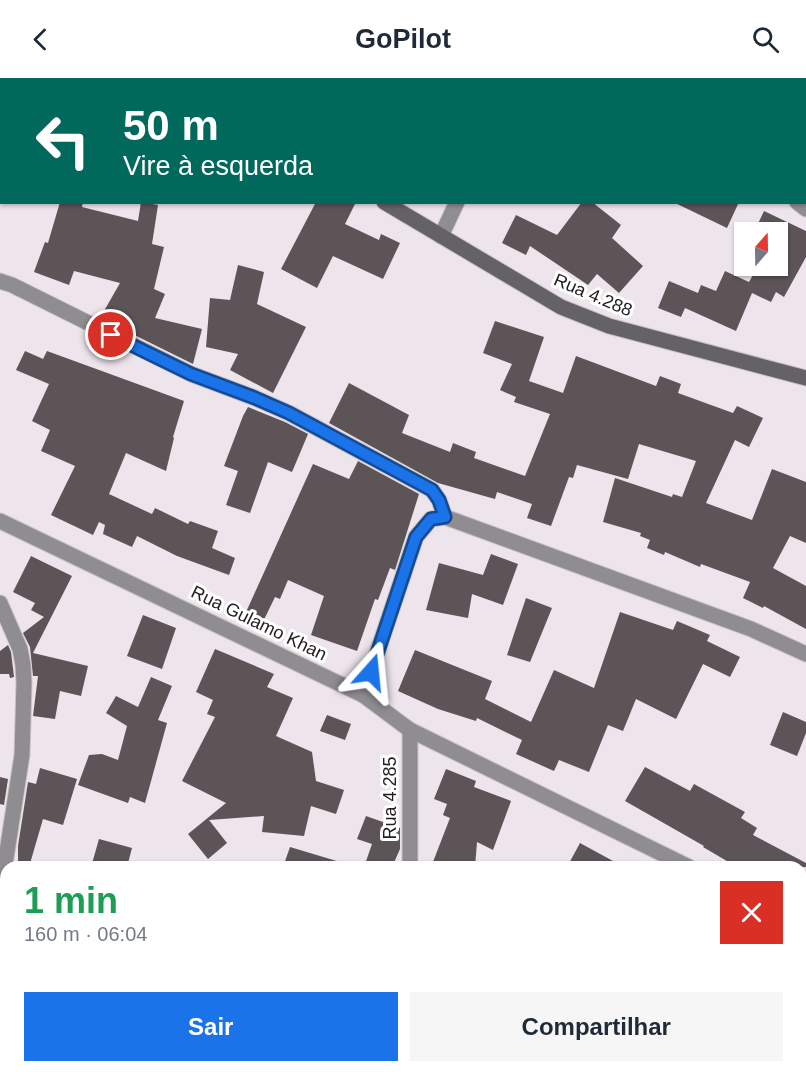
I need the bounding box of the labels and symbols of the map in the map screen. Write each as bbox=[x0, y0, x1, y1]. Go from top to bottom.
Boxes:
north arrow bbox=[734, 222, 788, 276]
street label: Rua 4.288 bbox=[551, 270, 635, 320]
pin bbox=[85, 309, 136, 360]
street label: Rua Gulamo Khan bbox=[188, 582, 330, 664]
position arrow bbox=[339, 640, 403, 704]
street label: Rua 4.285 bbox=[380, 756, 400, 840]

